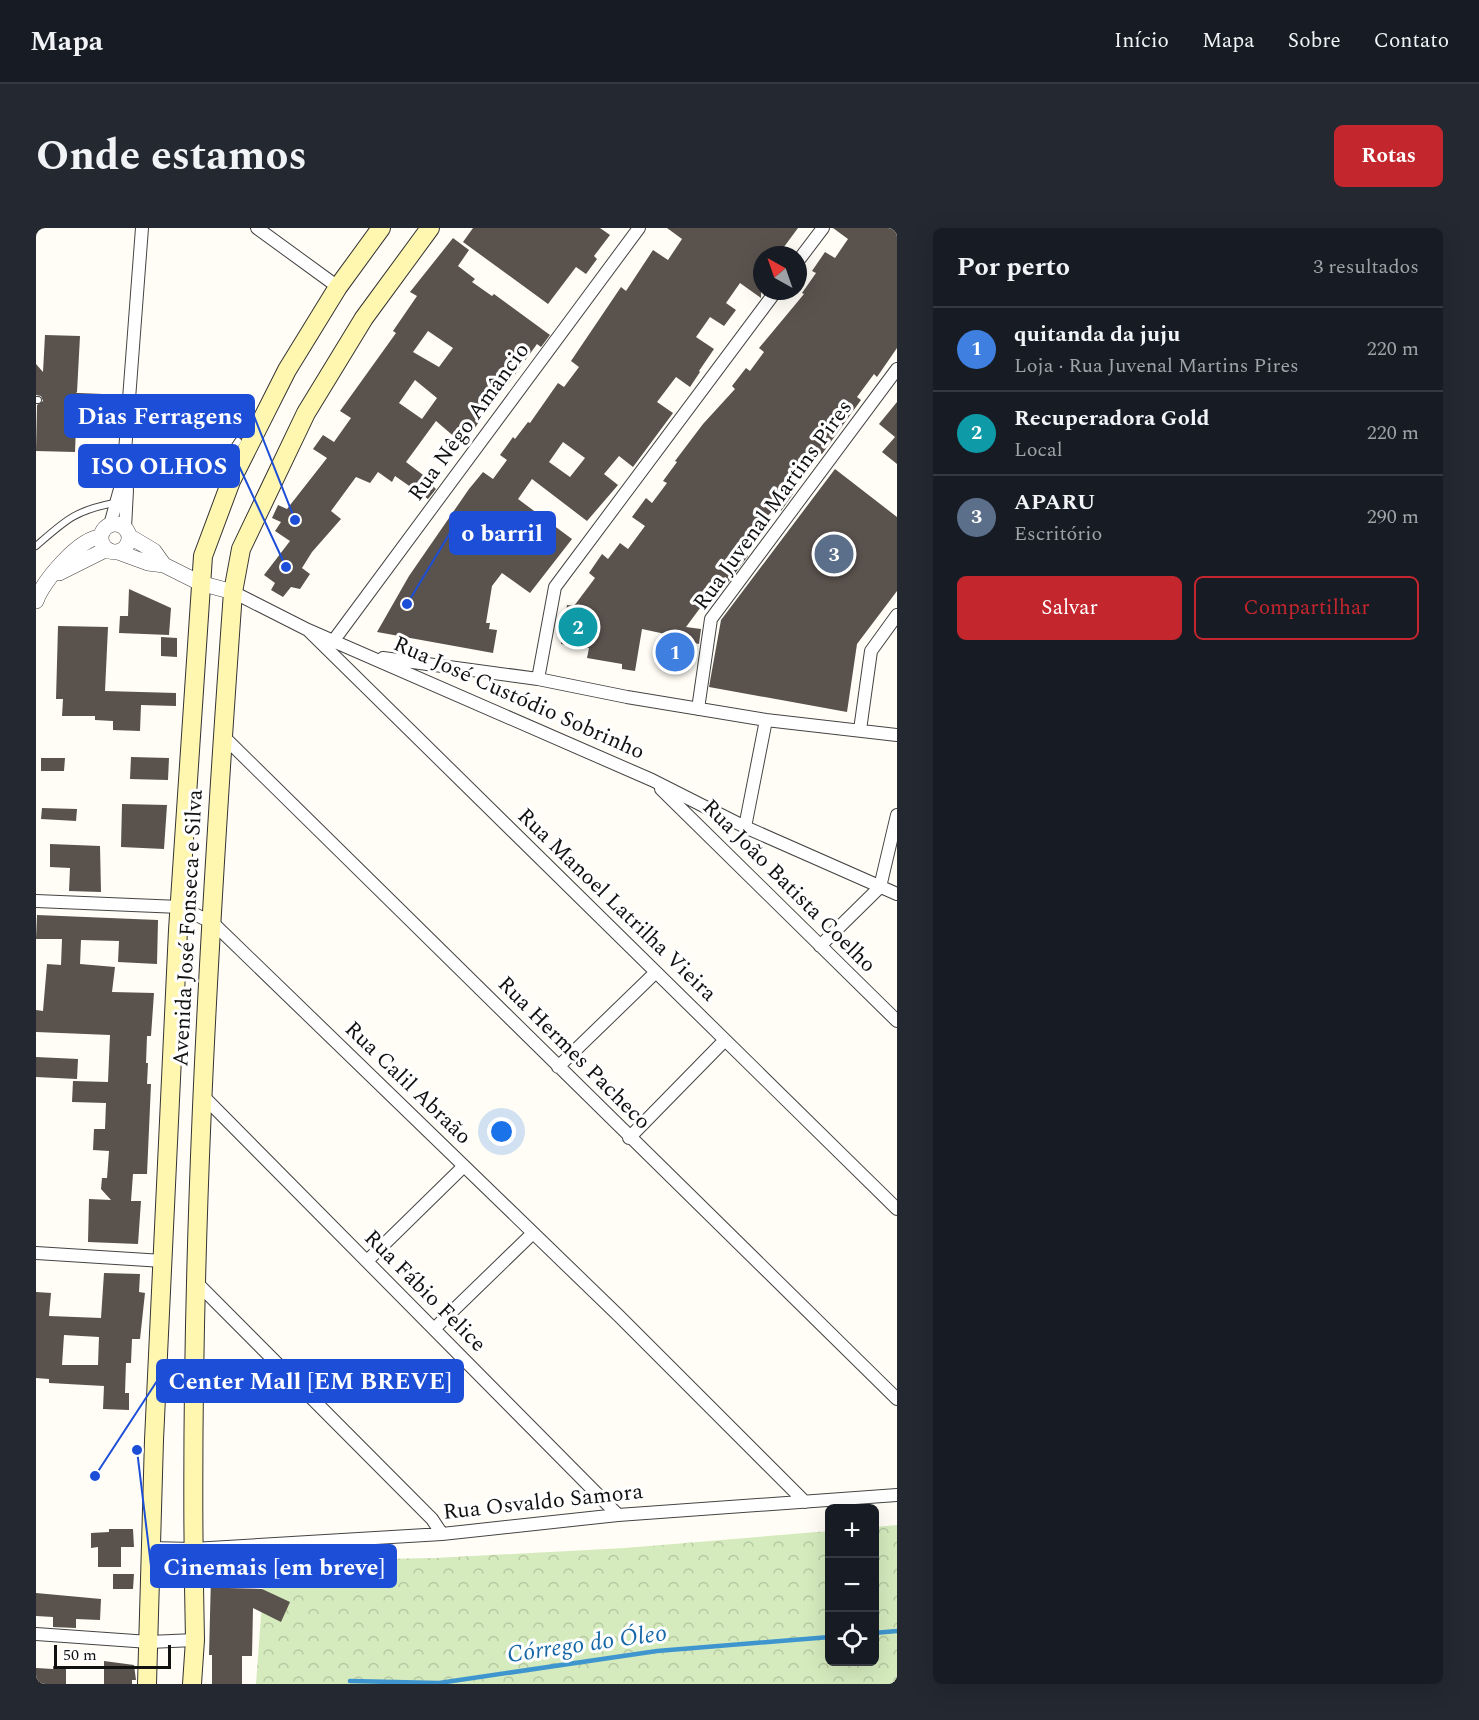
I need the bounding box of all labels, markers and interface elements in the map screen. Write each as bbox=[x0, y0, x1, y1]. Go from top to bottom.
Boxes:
text: Mapa bbox=[30, 20, 103, 63]
text: Início bbox=[1114, 25, 1169, 57]
text: Mapa bbox=[1202, 25, 1255, 57]
text: Sobre bbox=[1288, 25, 1341, 57]
text: Contato bbox=[1374, 25, 1449, 57]
text: Onde estamos bbox=[36, 125, 307, 188]
button: Rotas bbox=[1334, 125, 1443, 187]
north arrow bbox=[753, 246, 807, 300]
text: Por perto bbox=[957, 247, 1070, 287]
text: 3 resultados bbox=[1313, 252, 1419, 282]
text: quitanda da juju bbox=[1014, 318, 1180, 351]
text: 1 bbox=[971, 334, 982, 364]
text: 220 m bbox=[1367, 334, 1419, 364]
street label: Rua Nêgo Amâncio bbox=[400, 336, 538, 508]
text: Loja · Rua Juvenal Martins Pires bbox=[1014, 351, 1299, 381]
street label: Rua Juvenal Martins Pires bbox=[685, 393, 861, 617]
callout: Dias Ferragens bbox=[65, 395, 254, 437]
text: Dias Ferragens bbox=[77, 399, 243, 435]
text: Recuperadora Gold bbox=[1014, 402, 1210, 435]
text: 2 bbox=[971, 418, 982, 448]
text: 220 m bbox=[1367, 418, 1419, 448]
text: Local bbox=[1014, 435, 1063, 465]
callout: ISO OLHOS bbox=[79, 445, 239, 487]
text: ISO OLHOS bbox=[91, 449, 227, 485]
text: APARU bbox=[1014, 486, 1095, 519]
text: 3 bbox=[971, 502, 982, 532]
text: 290 m bbox=[1367, 502, 1419, 532]
callout: o barril bbox=[450, 512, 555, 554]
text: o barril bbox=[461, 516, 543, 552]
text: Escritório bbox=[1014, 519, 1102, 549]
pin: 3 bbox=[814, 532, 854, 576]
button: Salvar bbox=[957, 576, 1182, 640]
button: Compartilhar bbox=[1194, 576, 1419, 640]
pin: 2 bbox=[558, 604, 598, 650]
street label: Rua José Custódio Sobrinho bbox=[388, 628, 650, 768]
pin: 1 bbox=[656, 630, 694, 674]
street label: Avenida José Fonseca e Silva bbox=[164, 788, 212, 1067]
street label: Rua João Batista Coelho bbox=[694, 791, 884, 981]
street label: Rua Manoel Latrilha Vieira bbox=[510, 801, 724, 1010]
street label: Rua Hermes Pacheco bbox=[490, 969, 658, 1137]
street label: Rua Calil Abraão bbox=[337, 1014, 479, 1152]
your location bbox=[487, 1117, 516, 1146]
street label: Rua Fábio Felice bbox=[356, 1222, 494, 1360]
callout: Center Mall [EM BREVE] bbox=[157, 1360, 463, 1402]
text: Center Mall [EM BREVE] bbox=[169, 1364, 451, 1400]
street label: Rua Osvaldo Samora bbox=[441, 1475, 645, 1529]
map controls bbox=[825, 1504, 879, 1666]
button: + bbox=[825, 1504, 879, 1558]
callout: Cinemais [em breve] bbox=[151, 1545, 396, 1587]
text: Cinemais [em breve] bbox=[163, 1550, 385, 1586]
button: − bbox=[825, 1558, 879, 1612]
button: locate bbox=[825, 1612, 879, 1666]
water label: Córrego do Óleo bbox=[505, 1615, 669, 1673]
scale bar bbox=[54, 1642, 171, 1670]
text: 50 m bbox=[63, 1643, 97, 1667]

